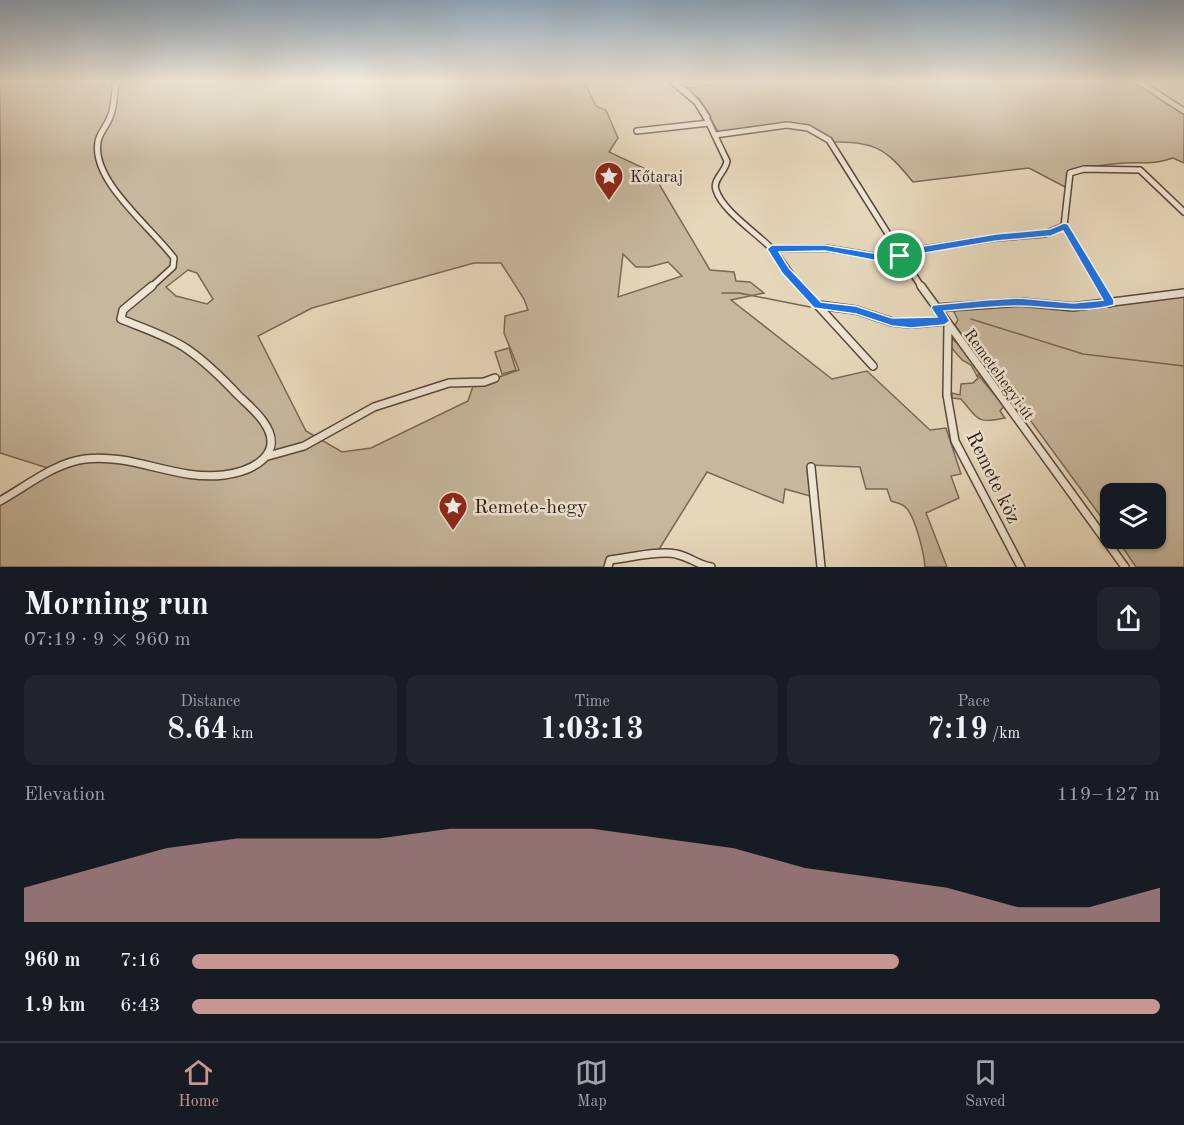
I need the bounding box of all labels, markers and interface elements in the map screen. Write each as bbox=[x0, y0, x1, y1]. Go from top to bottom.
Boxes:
place icon: Kőtaraj bbox=[593, 160, 625, 202]
place label: Kőtaraj bbox=[630, 170, 683, 186]
pin bbox=[874, 230, 925, 281]
icon: arrive bbox=[883, 239, 916, 272]
street label: Remetehegyi út bbox=[960, 327, 1037, 424]
street label: Remete köz bbox=[961, 429, 1023, 527]
map controls bbox=[1100, 483, 1166, 549]
button: layers bbox=[1100, 483, 1166, 549]
place icon: Remete-hegy bbox=[437, 490, 469, 532]
place label: Remete-hegy bbox=[474, 498, 588, 518]
button: share bbox=[1097, 587, 1160, 650]
text: Morning run bbox=[24, 589, 209, 622]
text: 07:19 · 9 × 960 m bbox=[24, 630, 191, 650]
text: Distance bbox=[180, 694, 240, 710]
text: Time bbox=[574, 694, 610, 710]
text: Pace bbox=[957, 694, 990, 710]
text: 8.64 bbox=[167, 715, 228, 745]
text: 1:03:13 bbox=[540, 715, 644, 745]
text: 7:19 bbox=[927, 715, 988, 745]
text: km bbox=[228, 726, 253, 742]
text: /km bbox=[988, 726, 1020, 742]
text: Elevation bbox=[24, 785, 105, 805]
text: 119–127 m bbox=[1057, 785, 1160, 805]
text: 960 m bbox=[24, 951, 80, 971]
text: 7:16 bbox=[120, 951, 160, 971]
text: 1.9 km bbox=[24, 996, 86, 1016]
text: 6:43 bbox=[120, 996, 160, 1016]
tab: Home bbox=[178, 1056, 219, 1112]
tab: Map bbox=[575, 1056, 608, 1112]
tab: Saved bbox=[965, 1056, 1006, 1112]

